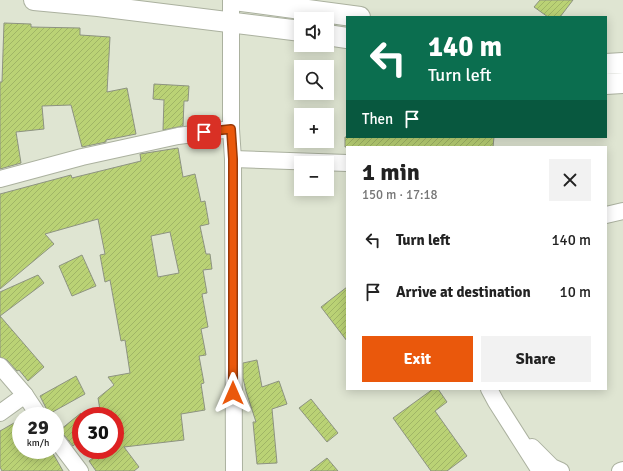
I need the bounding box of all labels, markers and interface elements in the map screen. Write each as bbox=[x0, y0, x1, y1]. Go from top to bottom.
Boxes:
map controls bbox=[294, 12, 334, 196]
button: sound bbox=[294, 12, 334, 52]
text: 140 m bbox=[428, 30, 502, 64]
icon: left bbox=[362, 32, 414, 84]
button: search bbox=[294, 60, 334, 100]
text: Turn left bbox=[428, 64, 491, 86]
button: + bbox=[294, 108, 334, 148]
icon: arrive bbox=[401, 108, 423, 130]
text: Then bbox=[362, 110, 393, 128]
pin bbox=[187, 115, 221, 149]
icon: arrive bbox=[193, 121, 215, 143]
button: − bbox=[294, 156, 334, 196]
text: 1 min bbox=[362, 157, 420, 187]
button: close bbox=[549, 159, 591, 201]
text: 150 m · 17:18 bbox=[362, 187, 438, 203]
icon: left bbox=[362, 229, 384, 251]
text: Turn left bbox=[396, 231, 450, 249]
text: 140 m bbox=[551, 231, 591, 249]
icon: arrive bbox=[362, 281, 384, 303]
text: Arrive at destination bbox=[396, 283, 531, 301]
text: 10 m bbox=[560, 283, 591, 301]
button: Exit bbox=[362, 336, 473, 382]
button: Share bbox=[481, 336, 591, 382]
position arrow bbox=[212, 372, 254, 414]
speed limit sign: 30 bbox=[72, 407, 124, 459]
text: 29 bbox=[27, 415, 49, 440]
text: km/h bbox=[27, 437, 49, 449]

